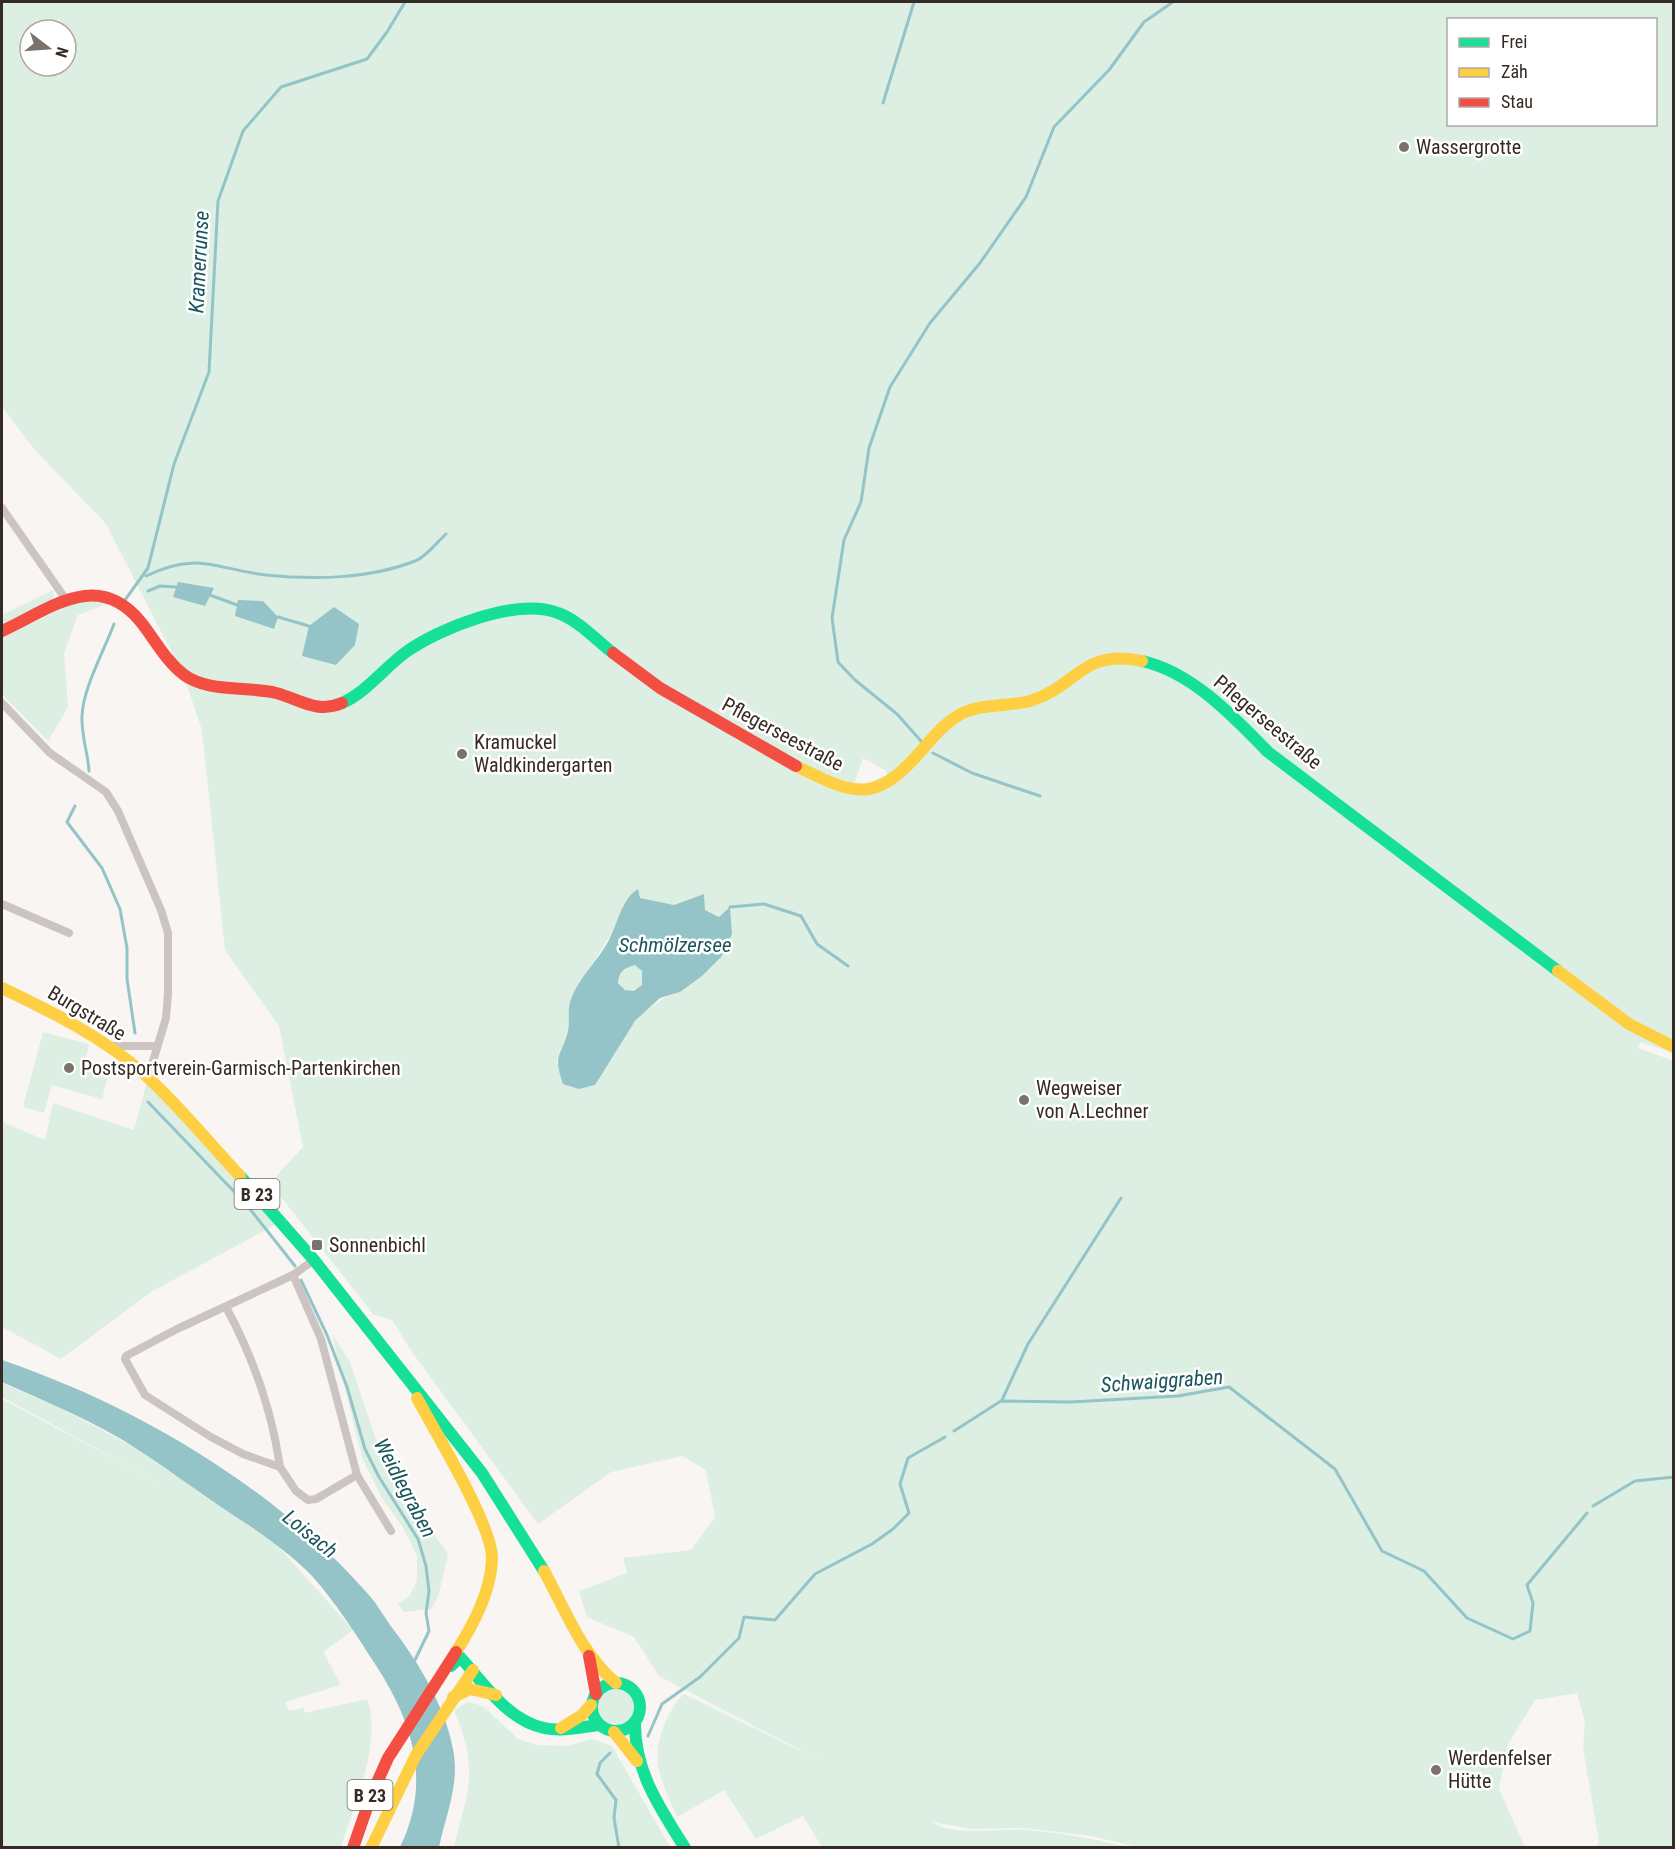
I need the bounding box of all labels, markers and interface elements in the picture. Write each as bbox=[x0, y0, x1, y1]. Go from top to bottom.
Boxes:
north arrow bbox=[18, 18, 78, 78]
legend bbox=[1447, 18, 1657, 126]
text: Frei bbox=[1501, 31, 1527, 52]
text: N bbox=[51, 45, 72, 60]
text: Zäh bbox=[1501, 61, 1528, 82]
text: Stau bbox=[1501, 91, 1533, 112]
place label: Wassergrotte bbox=[1416, 135, 1521, 159]
marker: Wassergrotte bbox=[1397, 140, 1411, 154]
water label: Kramerrunse bbox=[184, 210, 214, 314]
street label: Pflegerseestraße bbox=[1209, 670, 1327, 774]
street label: Pflegerseestraße bbox=[718, 692, 848, 776]
place label: Kramuckel Waldkindergarten bbox=[474, 730, 613, 777]
marker: Kramuckel Waldkindergarten bbox=[455, 747, 469, 761]
water label: Schmölzersee bbox=[619, 933, 731, 957]
street label: Burgstraße bbox=[44, 980, 130, 1046]
place label: Postsportverein-Garmisch-Partenkirchen bbox=[81, 1056, 401, 1080]
marker: Postsportverein-Garmisch-Partenkirchen bbox=[62, 1061, 76, 1075]
place label: Wegweiser von A.Lechner bbox=[1036, 1076, 1148, 1123]
marker: Wegweiser von A.Lechner bbox=[1017, 1093, 1031, 1107]
road number: B 23 bbox=[234, 1179, 280, 1209]
place label: Sonnenbichl bbox=[329, 1233, 426, 1257]
marker: Sonnenbichl bbox=[310, 1238, 324, 1252]
water label: Schwaiggraben bbox=[1100, 1365, 1224, 1397]
water label: Weidlegraben bbox=[369, 1434, 441, 1542]
water label: Loisach bbox=[278, 1505, 342, 1563]
place label: Werdenfelser Hütte bbox=[1448, 1746, 1552, 1793]
marker: Werdenfelser Hütte bbox=[1429, 1763, 1443, 1777]
road number: B 23 bbox=[348, 1780, 392, 1810]

